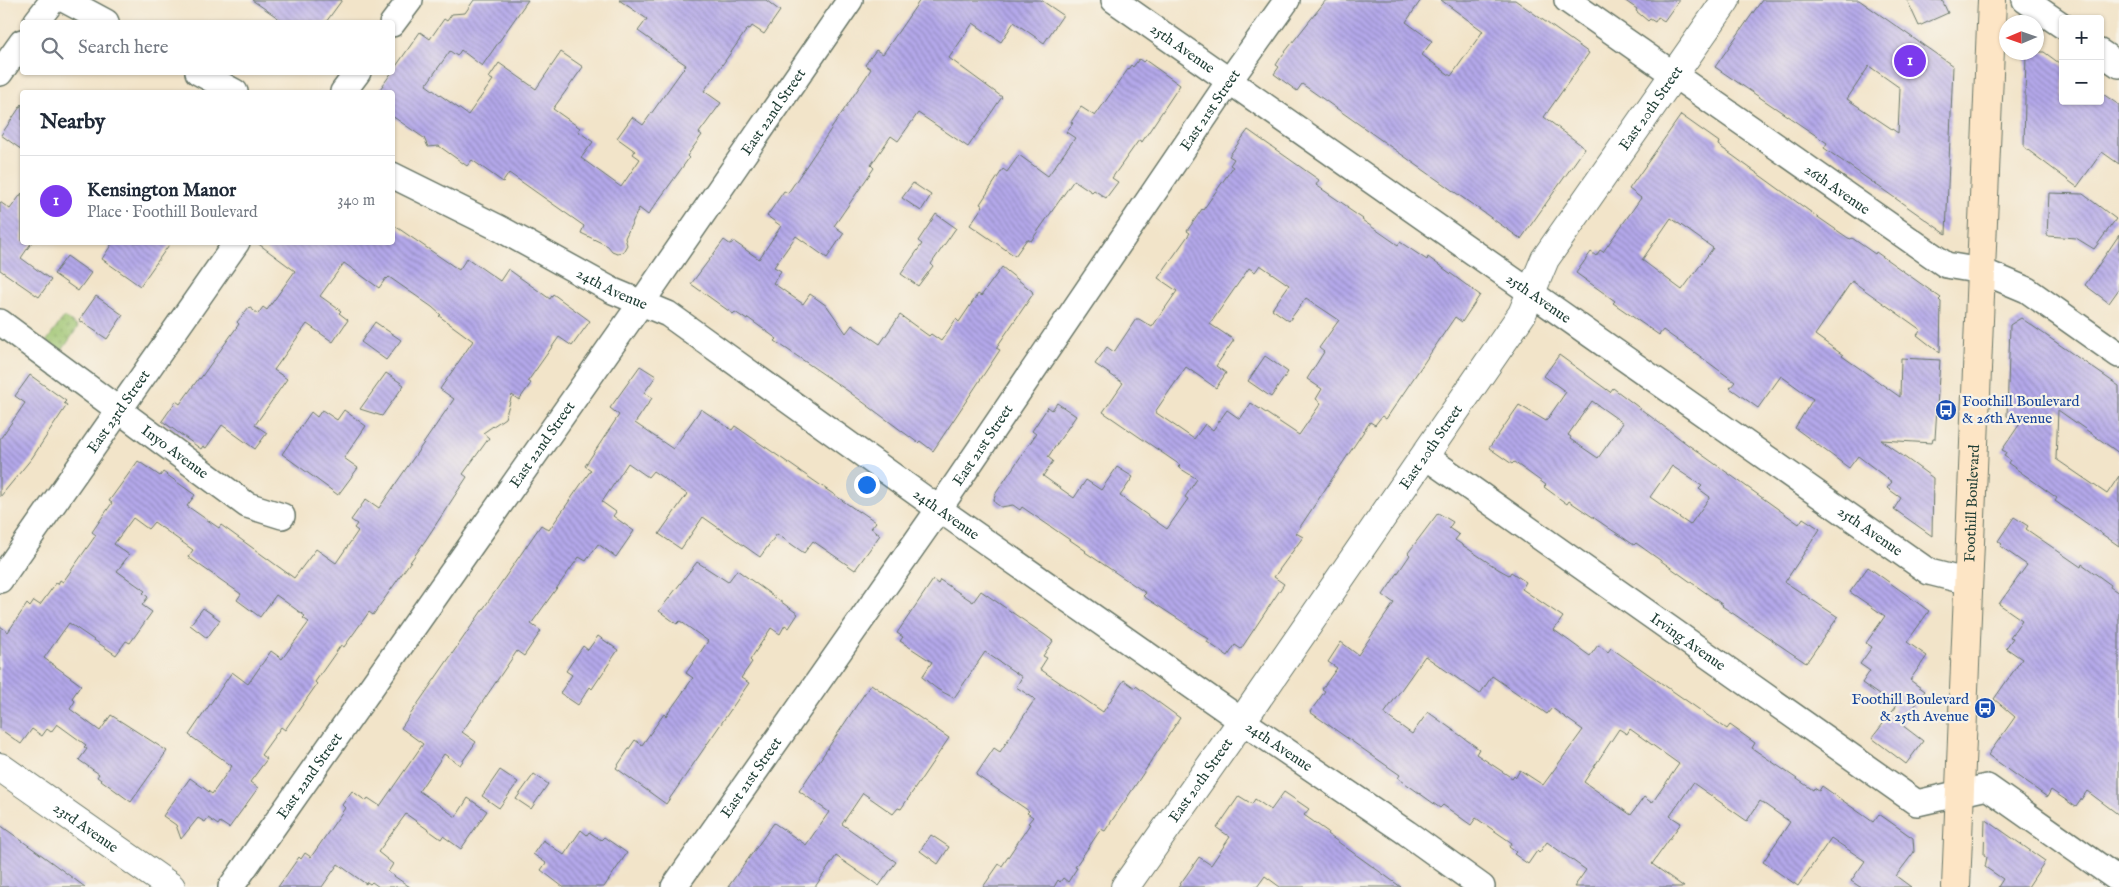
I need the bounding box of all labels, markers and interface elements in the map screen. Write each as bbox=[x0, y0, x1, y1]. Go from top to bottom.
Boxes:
north arrow bbox=[1999, 15, 2044, 60]
map controls bbox=[2059, 15, 2104, 105]
button: + bbox=[2059, 15, 2104, 60]
street label: 25th Avenue bbox=[1147, 19, 1219, 78]
search box bbox=[20, 20, 395, 75]
icon: search bbox=[38, 34, 66, 62]
text: Search here bbox=[78, 36, 169, 60]
pin: 1 bbox=[1894, 42, 1926, 80]
button: − bbox=[2059, 60, 2104, 105]
street label: East 20th Street bbox=[1614, 62, 1687, 154]
street label: East 22nd Street bbox=[737, 65, 810, 159]
street label: East 21st Street bbox=[1175, 65, 1244, 154]
text: Nearby bbox=[40, 109, 105, 136]
street label: 26th Avenue bbox=[1801, 160, 1874, 219]
text: Kensington Manor bbox=[87, 179, 236, 203]
text: 1 bbox=[53, 191, 59, 211]
text: 340 m bbox=[337, 191, 375, 211]
text: Place · Foothill Boulevard bbox=[87, 203, 258, 223]
street label: 24th Avenue bbox=[573, 263, 651, 314]
street label: 25th Avenue bbox=[1503, 269, 1575, 327]
street label: East 23rd Street bbox=[83, 366, 154, 457]
place label: Foothill Boulevard & 26th Avenue bbox=[1962, 392, 2080, 428]
street label: East 22nd Street bbox=[505, 397, 579, 491]
bus stop icon: Foothill Boulevard & 26th Avenue bbox=[1934, 398, 1958, 422]
street label: East 21st Street bbox=[948, 401, 1017, 489]
street label: East 20th Street bbox=[1395, 401, 1467, 493]
street label: Inyo Avenue bbox=[138, 421, 213, 483]
street label: Foothill Boulevard bbox=[1960, 443, 1983, 562]
your location bbox=[854, 472, 880, 498]
street label: 24th Avenue bbox=[910, 484, 983, 544]
street label: 25th Avenue bbox=[1834, 502, 1906, 560]
street label: Irving Avenue bbox=[1647, 608, 1730, 675]
place label: Foothill Boulevard & 25th Avenue bbox=[1852, 690, 1970, 726]
bus stop icon: Foothill Boulevard & 25th Avenue bbox=[1973, 696, 1997, 720]
street label: 24th Avenue bbox=[1242, 717, 1316, 776]
street label: East 22nd Street bbox=[272, 729, 346, 823]
street label: East 21st Street bbox=[716, 733, 786, 821]
street label: East 20th Street bbox=[1164, 734, 1237, 826]
street label: 23rd Avenue bbox=[50, 798, 122, 857]

